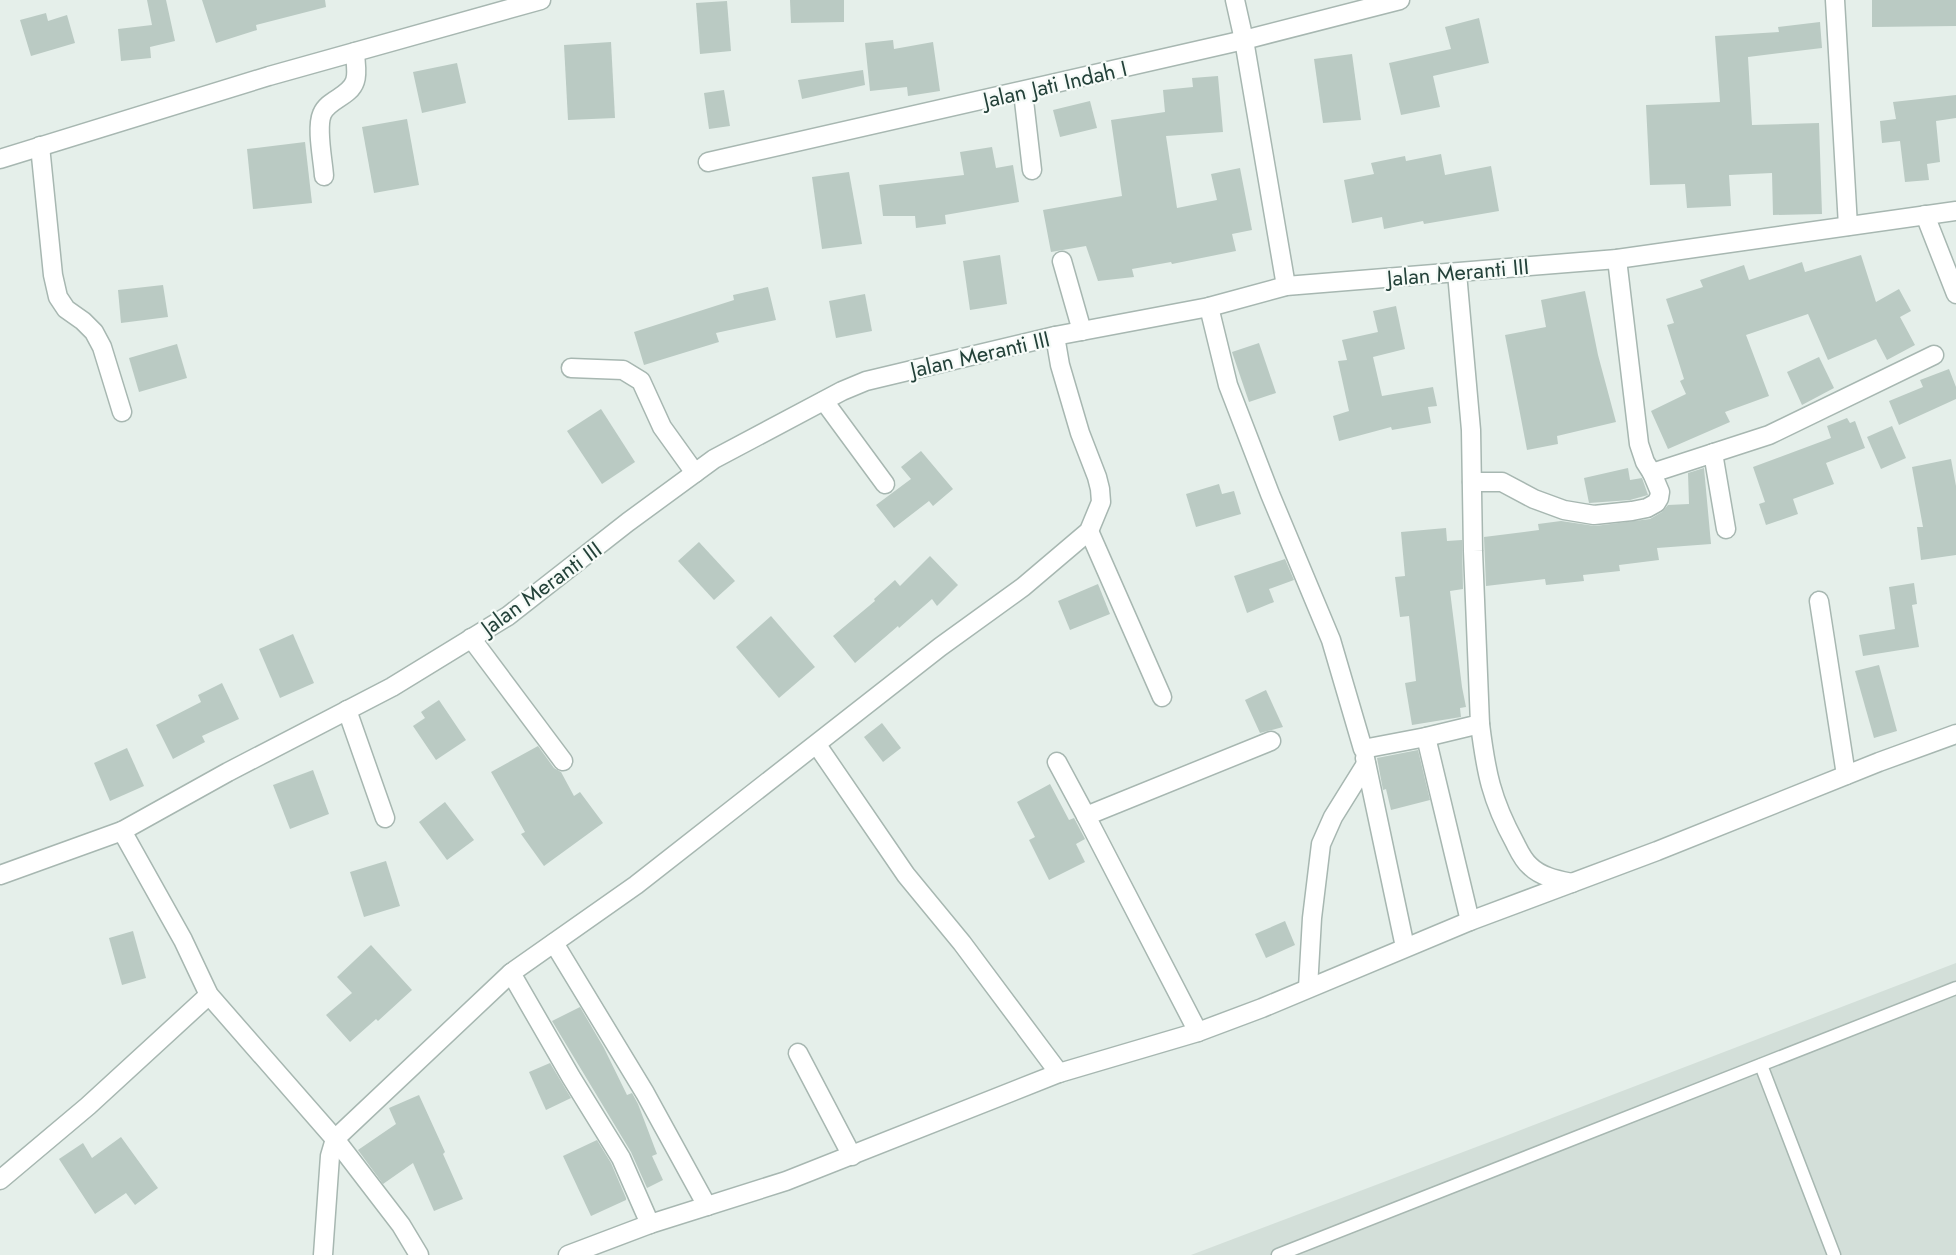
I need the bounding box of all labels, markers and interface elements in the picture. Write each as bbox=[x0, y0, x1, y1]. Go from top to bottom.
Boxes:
street label: Jalan Jati Indah I bbox=[977, 52, 1130, 117]
street label: Jalan Meranti III bbox=[1383, 250, 1530, 294]
street label: Jalan Meranti III bbox=[904, 322, 1053, 386]
street label: Jalan Meranti III bbox=[472, 533, 608, 645]

